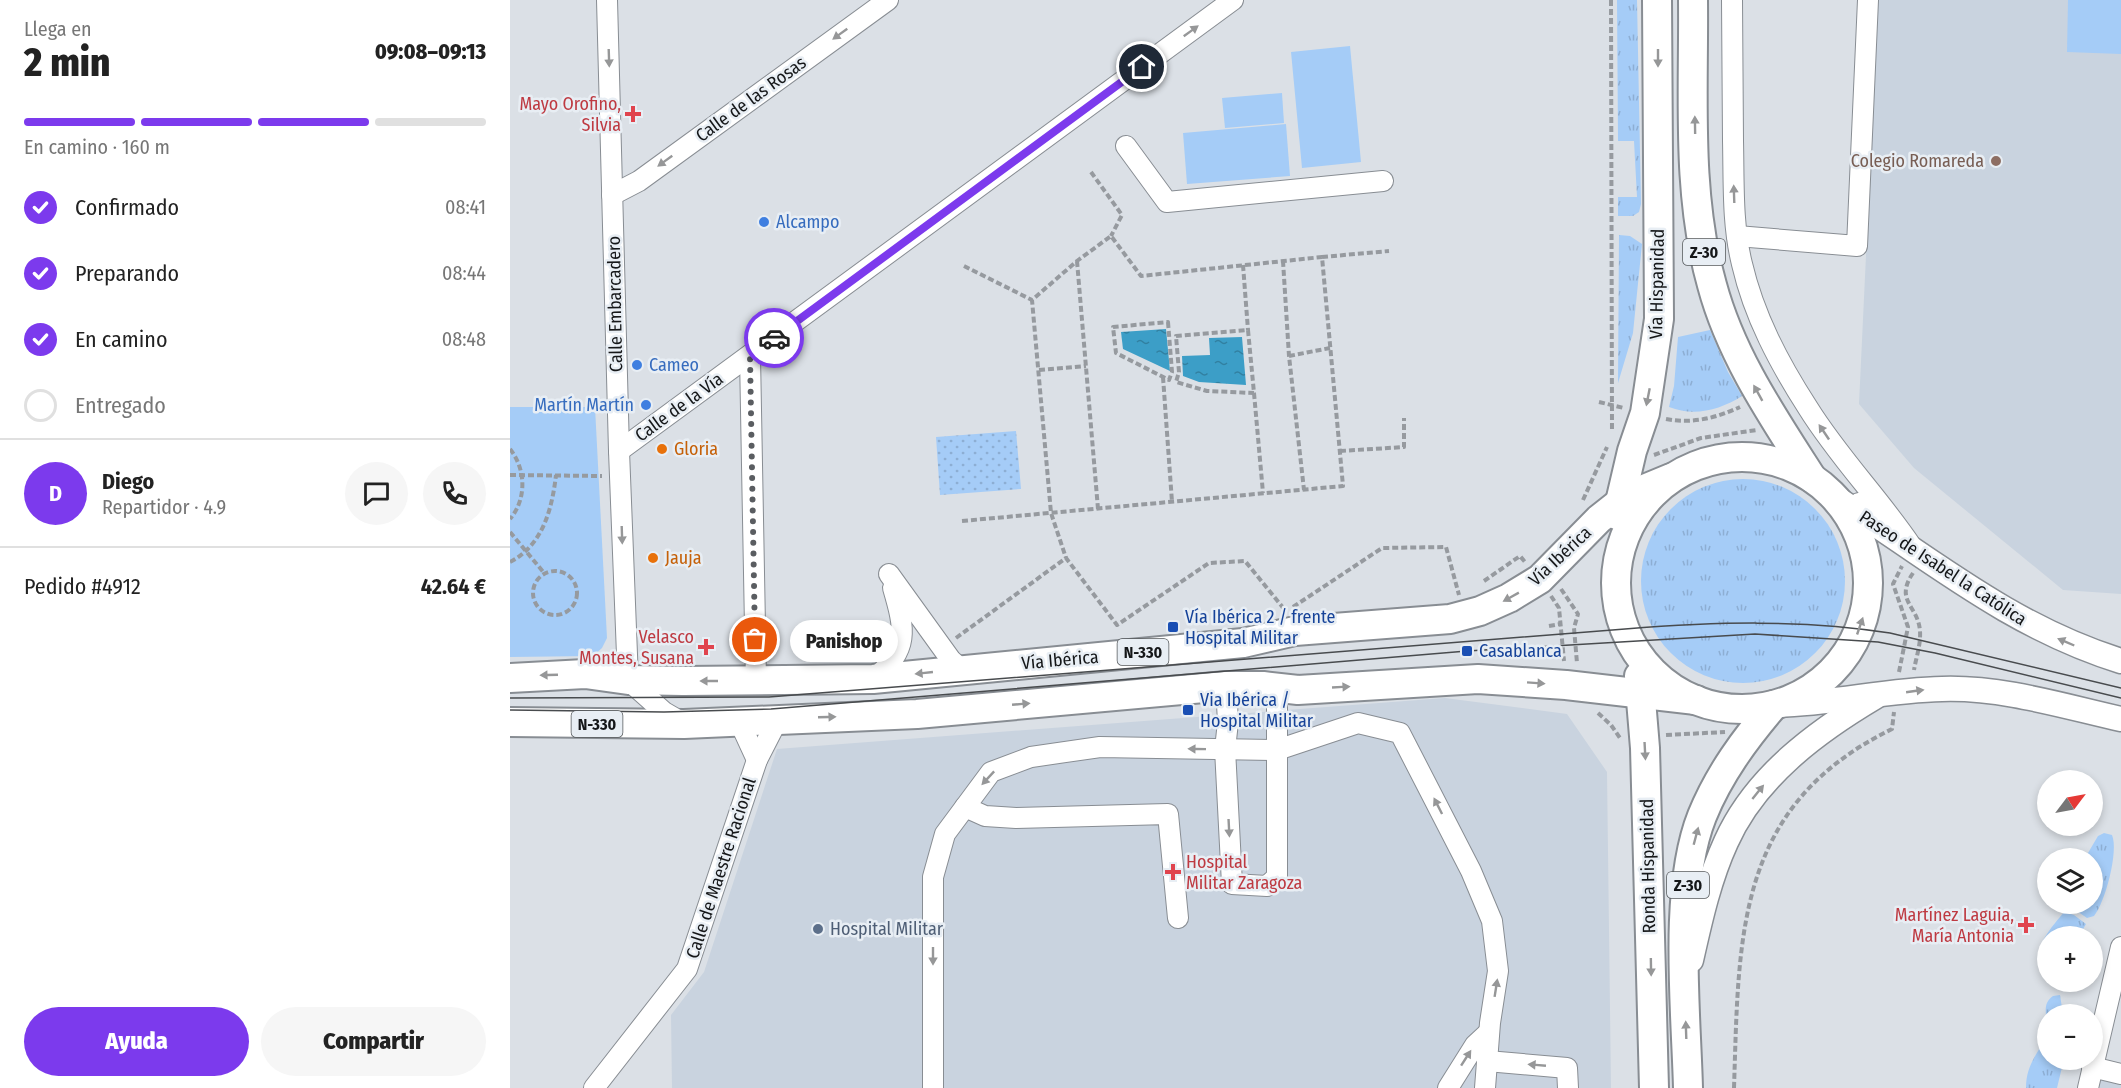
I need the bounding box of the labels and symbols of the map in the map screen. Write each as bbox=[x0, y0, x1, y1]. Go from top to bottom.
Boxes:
one-way arrow bbox=[1182, 25, 1198, 37]
one-way arrow bbox=[833, 28, 848, 40]
pin bbox=[1116, 41, 1167, 92]
one-way arrow bbox=[604, 49, 614, 68]
one-way arrow bbox=[1653, 49, 1663, 68]
street label: Calle de las Rosas bbox=[691, 51, 811, 146]
place label: Mayo Orofino, Silvia bbox=[519, 93, 621, 136]
marker: Mayo Orofino, Silvia bbox=[626, 107, 640, 121]
one-way arrow bbox=[1690, 116, 1699, 135]
place label: Colegio Romareda bbox=[1851, 150, 1984, 172]
marker: Colegio Romareda bbox=[1989, 154, 2003, 168]
one-way arrow bbox=[658, 155, 673, 167]
one-way arrow bbox=[1729, 185, 1739, 204]
place label: Alcampo bbox=[776, 211, 839, 233]
marker: Alcampo bbox=[757, 215, 771, 229]
street label: Vía Hispanidad bbox=[1645, 229, 1669, 339]
street label: Calle Embarcadero bbox=[603, 236, 627, 372]
road number: Z-30 bbox=[1683, 239, 1725, 265]
courier bbox=[744, 308, 804, 368]
place label: Cameo bbox=[649, 354, 699, 376]
marker: Cameo bbox=[630, 358, 644, 372]
street label: Calle de la Vía bbox=[631, 368, 727, 446]
one-way arrow bbox=[1753, 384, 1763, 401]
one-way arrow bbox=[1643, 387, 1652, 406]
place label: Martín Martín bbox=[534, 394, 634, 416]
marker: Martín Martín bbox=[639, 398, 653, 412]
one-way arrow bbox=[1819, 424, 1830, 440]
place label: Gloria bbox=[674, 438, 718, 460]
marker: Gloria bbox=[655, 442, 669, 456]
street label: Paseo de Isabel la Católica bbox=[1855, 506, 2031, 630]
street label: Vía Ibérica bbox=[1524, 521, 1596, 590]
one-way arrow bbox=[617, 526, 627, 545]
place label: Jauja bbox=[665, 547, 702, 569]
marker: Jauja bbox=[646, 551, 660, 565]
one-way arrow bbox=[1502, 592, 1519, 602]
place label: Vía Ibérica 2 / frente Hospital Militar bbox=[1185, 606, 1336, 649]
pin bbox=[729, 614, 780, 665]
one-way arrow bbox=[1856, 617, 1865, 635]
callout: Panishop bbox=[791, 619, 899, 661]
marker: Vía Ibérica 2 / frente Hospital Militar bbox=[1166, 620, 1180, 634]
place label: Velasco Montes, Susana bbox=[579, 626, 694, 669]
one-way arrow bbox=[2057, 637, 2074, 646]
road number: N-330 bbox=[1118, 639, 1168, 665]
marker: Velasco Montes, Susana bbox=[699, 640, 713, 654]
place label: Casablanca bbox=[1479, 640, 1562, 662]
marker: Casablanca bbox=[1460, 644, 1474, 658]
street label: Vía Ibérica bbox=[1021, 646, 1100, 674]
one-way arrow bbox=[915, 668, 934, 678]
one-way arrow bbox=[540, 670, 559, 679]
one-way arrow bbox=[699, 676, 718, 686]
one-way arrow bbox=[1527, 678, 1546, 688]
one-way arrow bbox=[1332, 682, 1351, 692]
one-way arrow bbox=[1906, 686, 1925, 695]
place label: Via Ibérica / Hospital Militar bbox=[1200, 689, 1314, 732]
one-way arrow bbox=[1012, 699, 1031, 709]
marker: Via Ibérica / Hospital Militar bbox=[1181, 703, 1195, 717]
road number: N-330 bbox=[572, 711, 622, 737]
one-way arrow bbox=[817, 712, 836, 722]
one-way arrow bbox=[1641, 742, 1650, 761]
one-way arrow bbox=[1188, 744, 1207, 754]
north arrow bbox=[2037, 770, 2103, 836]
one-way arrow bbox=[981, 771, 995, 786]
street label: Calle de Maestre Racional bbox=[681, 775, 761, 961]
one-way arrow bbox=[1751, 785, 1763, 800]
one-way arrow bbox=[1433, 798, 1442, 815]
street label: Ronda Hispanidad bbox=[1636, 798, 1660, 934]
one-way arrow bbox=[1224, 819, 1233, 838]
one-way arrow bbox=[1692, 826, 1702, 845]
place label: Hospital Militar Zaragoza bbox=[1186, 851, 1303, 894]
marker: Hospital Militar Zaragoza bbox=[1164, 863, 1182, 881]
road number: Z-30 bbox=[1667, 872, 1709, 898]
place label: Martínez Laguia, María Antonia bbox=[1895, 904, 2014, 947]
place label: Hospital Militar bbox=[830, 918, 944, 940]
marker: Martínez Laguia, María Antonia bbox=[2019, 918, 2033, 932]
marker: Hospital Militar bbox=[811, 922, 825, 936]
one-way arrow bbox=[928, 947, 938, 966]
one-way arrow bbox=[1646, 957, 1655, 976]
one-way arrow bbox=[1491, 979, 1500, 998]
one-way arrow bbox=[1682, 1020, 1691, 1039]
one-way arrow bbox=[1461, 1050, 1472, 1066]
one-way arrow bbox=[1527, 1061, 1546, 1070]

